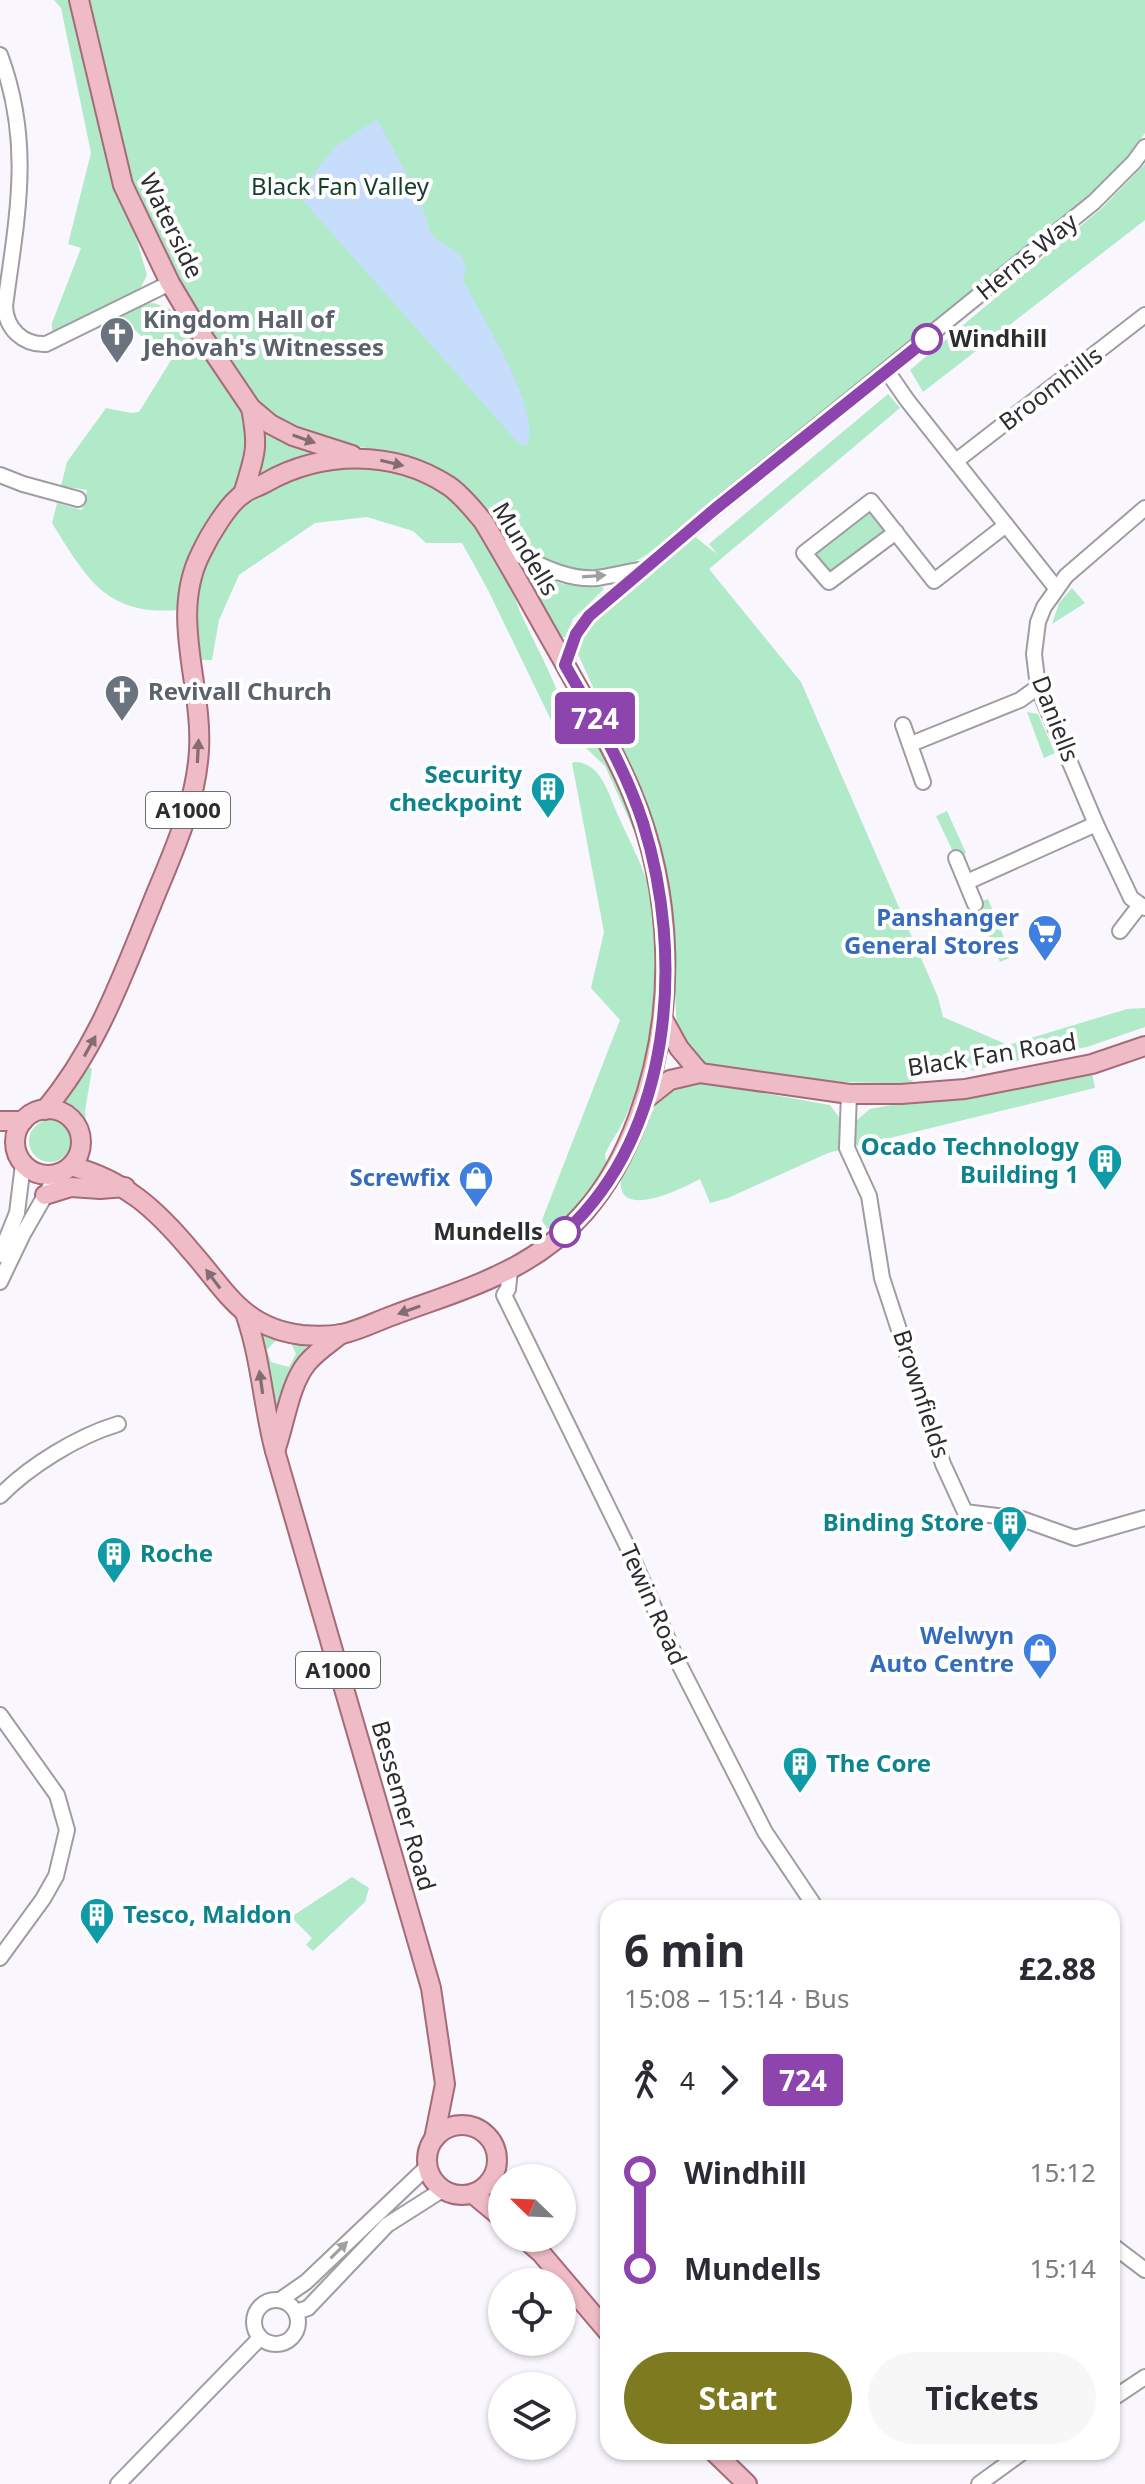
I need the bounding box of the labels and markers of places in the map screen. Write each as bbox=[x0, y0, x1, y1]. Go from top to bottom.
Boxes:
place label: Kingdom Hall of Jehovah's Witnesses bbox=[141, 302, 384, 363]
church icon: Kingdom Hall of Jehovah's Witnesses bbox=[98, 315, 136, 365]
place label: Windhill bbox=[949, 321, 1047, 354]
marker: Windhill bbox=[912, 324, 942, 354]
church icon: Revivall Church bbox=[103, 673, 141, 723]
place label: Revivall Church bbox=[148, 674, 332, 707]
place label: Security checkpoint bbox=[389, 757, 522, 818]
building icon: Security checkpoint bbox=[529, 770, 567, 820]
place label: Panshanger General Stores bbox=[844, 900, 1019, 961]
supermarket icon: Panshanger General Stores bbox=[1026, 913, 1064, 963]
place label: Ocado Technology Building 1 bbox=[861, 1129, 1079, 1190]
building icon: Ocado Technology Building 1 bbox=[1086, 1142, 1124, 1192]
shop icon: Screwfix bbox=[457, 1159, 495, 1209]
place label: Screwfix bbox=[349, 1160, 450, 1193]
place label: Mundells bbox=[433, 1214, 543, 1247]
marker: Mundells bbox=[550, 1217, 580, 1247]
building icon: Binding Store bbox=[991, 1504, 1029, 1554]
place label: Binding Store bbox=[823, 1505, 984, 1538]
building icon: Roche bbox=[95, 1535, 133, 1585]
place label: Roche bbox=[140, 1536, 213, 1569]
place label: Welwyn Auto Centre bbox=[870, 1618, 1014, 1679]
shop icon: Welwyn Auto Centre bbox=[1021, 1631, 1059, 1681]
building icon: The Core bbox=[781, 1745, 819, 1795]
place label: The Core bbox=[826, 1746, 931, 1779]
building icon: Tesco, Maldon bbox=[78, 1896, 116, 1946]
place label: Tesco, Maldon bbox=[123, 1897, 292, 1930]

